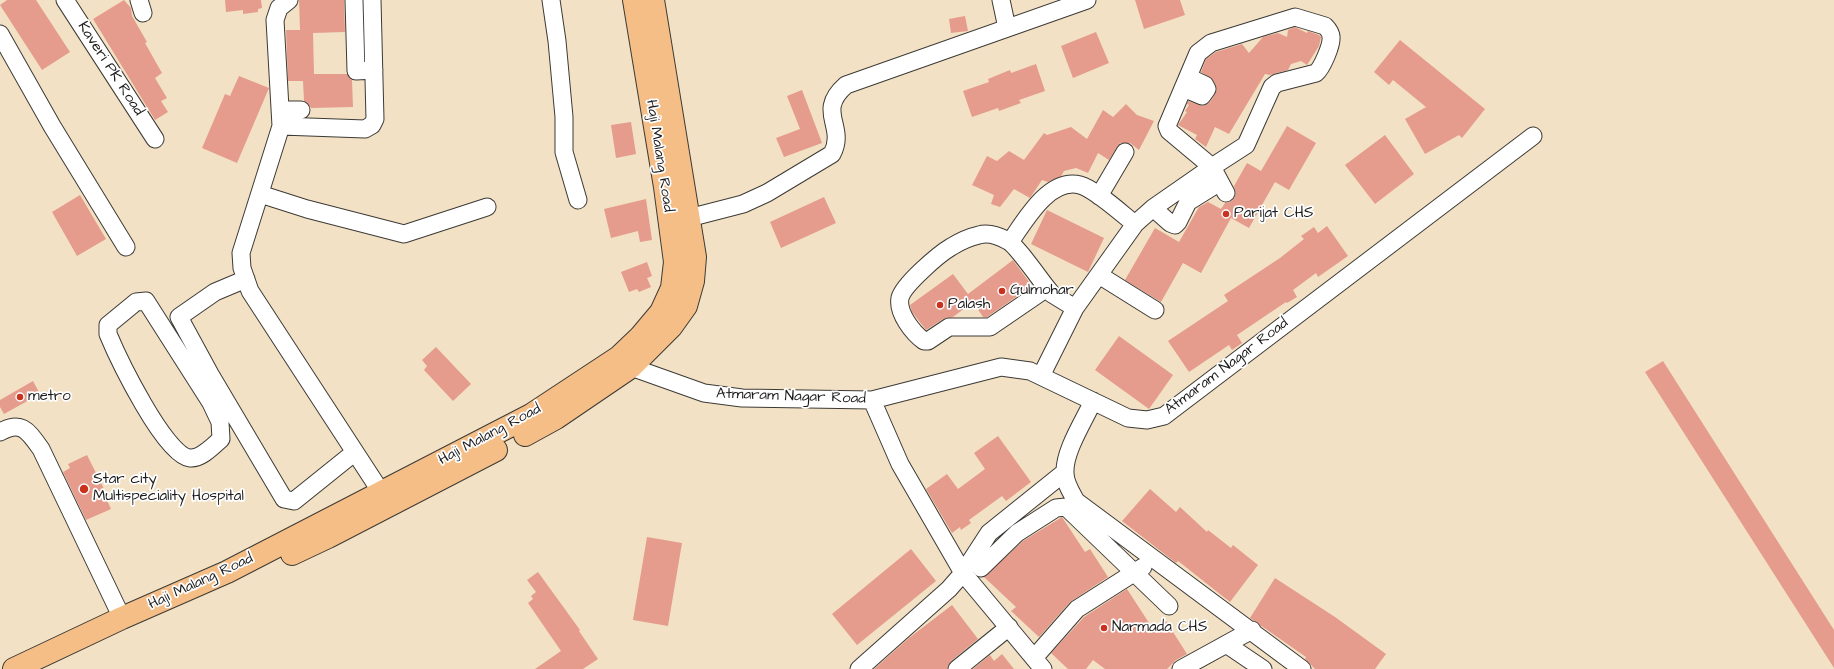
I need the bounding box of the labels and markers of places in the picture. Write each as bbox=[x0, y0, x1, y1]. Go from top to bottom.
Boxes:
place label: Parijat CHS bbox=[1234, 205, 1313, 223]
marker: Parijat CHS bbox=[1221, 209, 1231, 219]
place label: Gulmohar bbox=[1010, 282, 1074, 300]
marker: Gulmohar bbox=[997, 286, 1007, 296]
place label: Palash bbox=[948, 296, 990, 314]
marker: Palash bbox=[935, 300, 945, 310]
place label: metro bbox=[28, 388, 71, 406]
marker: metro bbox=[15, 392, 25, 402]
place label: Star city Multispeciality Hospital bbox=[93, 471, 244, 506]
marker: Star city Multispeciality Hospital bbox=[78, 483, 90, 495]
place label: Narmada CHS bbox=[1112, 619, 1207, 637]
marker: Narmada CHS bbox=[1099, 623, 1109, 633]

